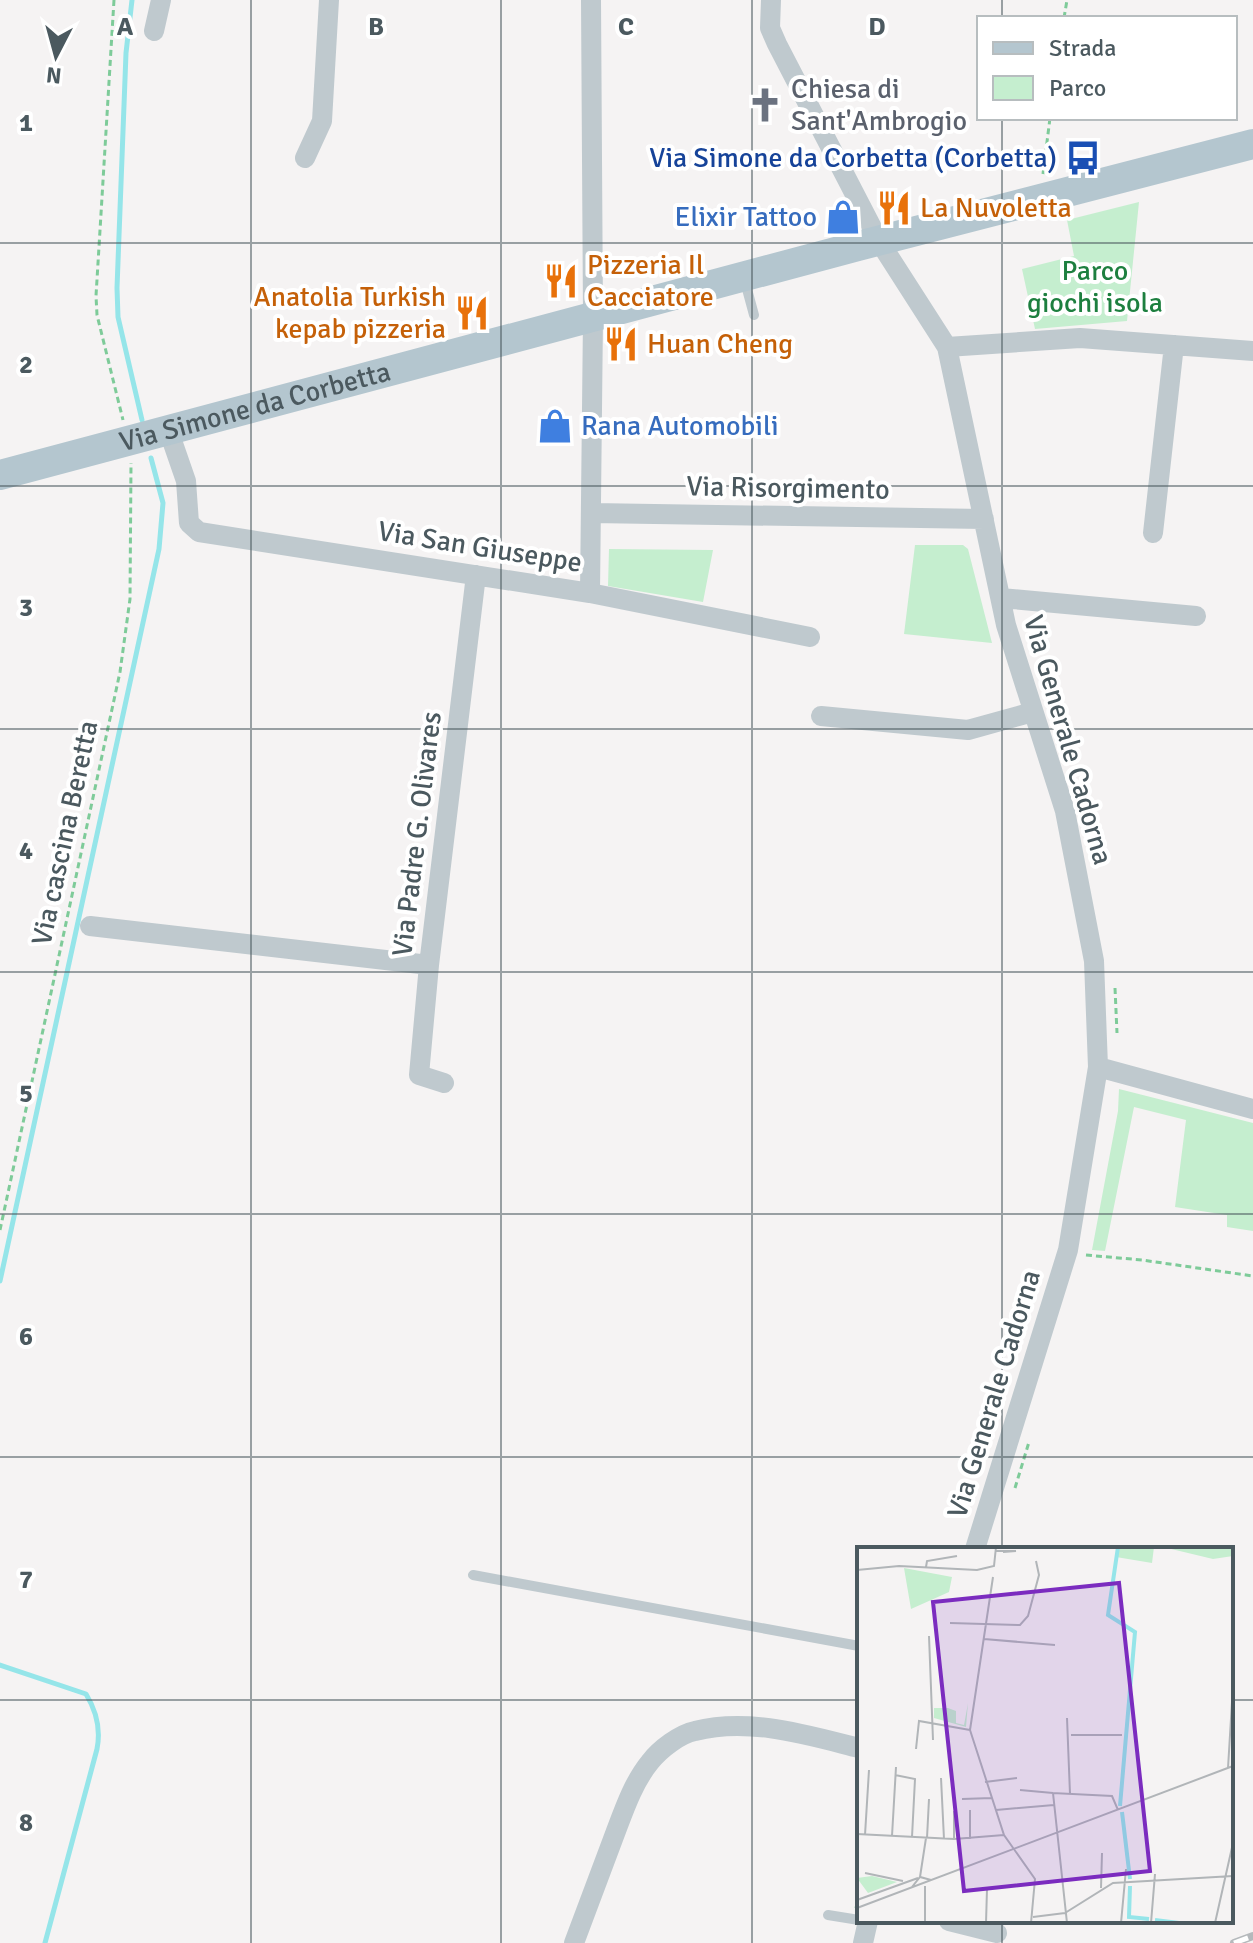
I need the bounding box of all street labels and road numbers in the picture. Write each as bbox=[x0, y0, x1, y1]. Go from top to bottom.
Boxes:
street label: Via Simone da Corbetta bbox=[116, 355, 394, 459]
street label: Via Risorgimento bbox=[686, 469, 890, 507]
street label: Via San Giuseppe bbox=[376, 514, 584, 580]
street label: Via Generale Cadorna bbox=[1016, 611, 1120, 869]
street label: Via Padre G. Olivares bbox=[385, 710, 449, 958]
street label: Via cascina Beretta bbox=[25, 718, 105, 948]
street label: Via Generale Cadorna bbox=[940, 1266, 1048, 1522]

